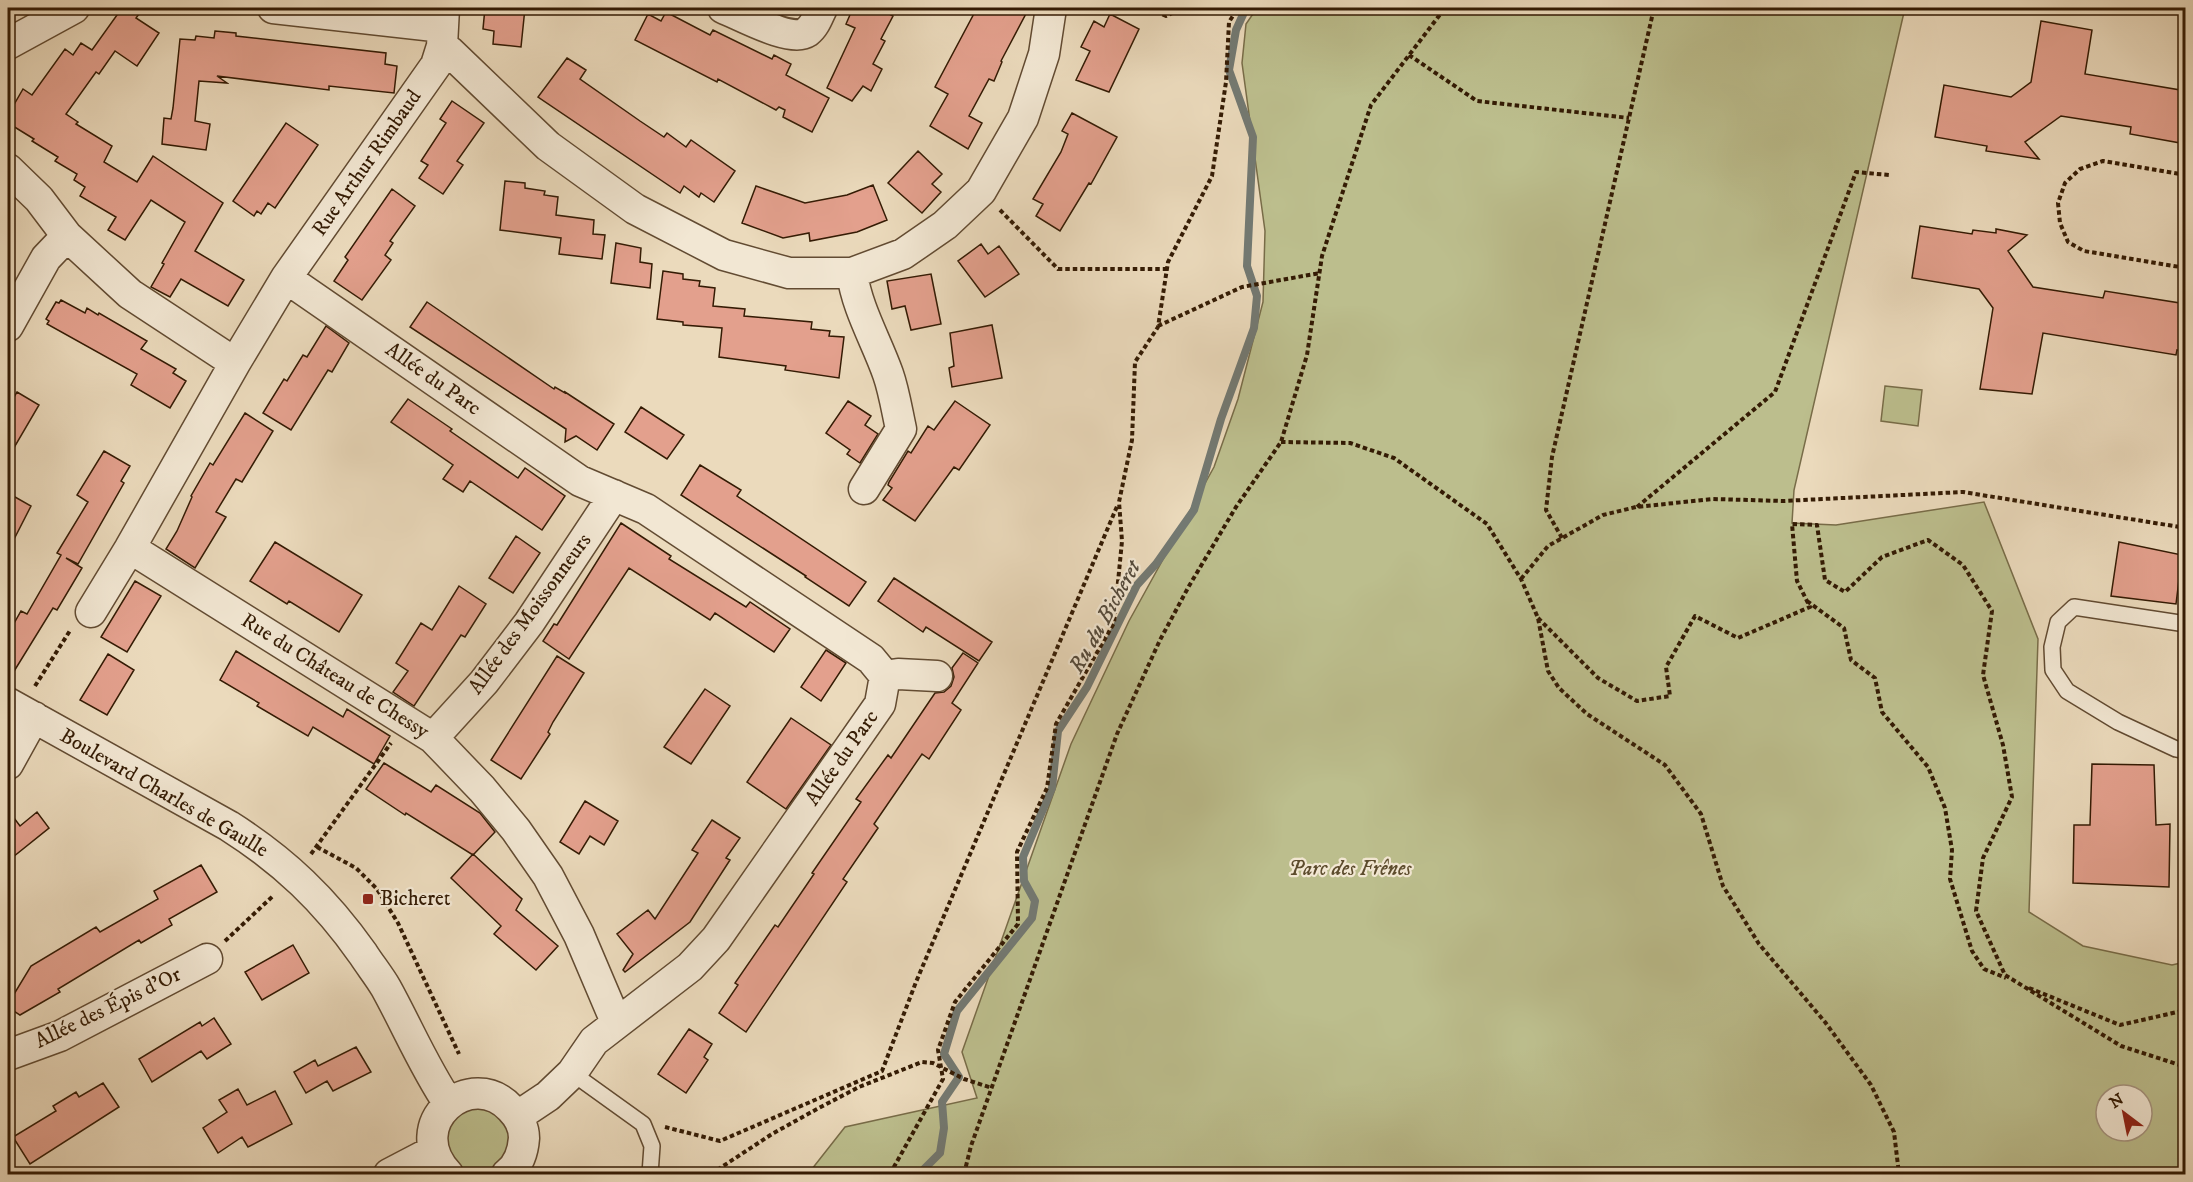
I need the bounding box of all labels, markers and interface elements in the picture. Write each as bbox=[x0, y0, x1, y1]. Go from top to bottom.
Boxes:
street label: Rue Arthur Rimbaud bbox=[307, 84, 428, 241]
street label: Allée du Parc bbox=[380, 337, 486, 421]
street label: Allée des Moissonneurs bbox=[463, 528, 597, 700]
water label: Ru du Bicheret bbox=[1063, 555, 1148, 679]
street label: Rue du Château de Chessy bbox=[236, 608, 435, 745]
street label: Allée du Parc bbox=[800, 705, 884, 811]
street label: Boulevard Charles de Gaulle bbox=[55, 723, 273, 863]
park label: Parc des Frênes bbox=[1289, 856, 1412, 882]
place label: Bicheret bbox=[380, 886, 451, 912]
marker: Bicheret bbox=[361, 892, 375, 906]
street label: Allée des Épis d'Or bbox=[30, 960, 185, 1055]
north arrow bbox=[2094, 1083, 2154, 1143]
text: N bbox=[2106, 1089, 2127, 1113]

